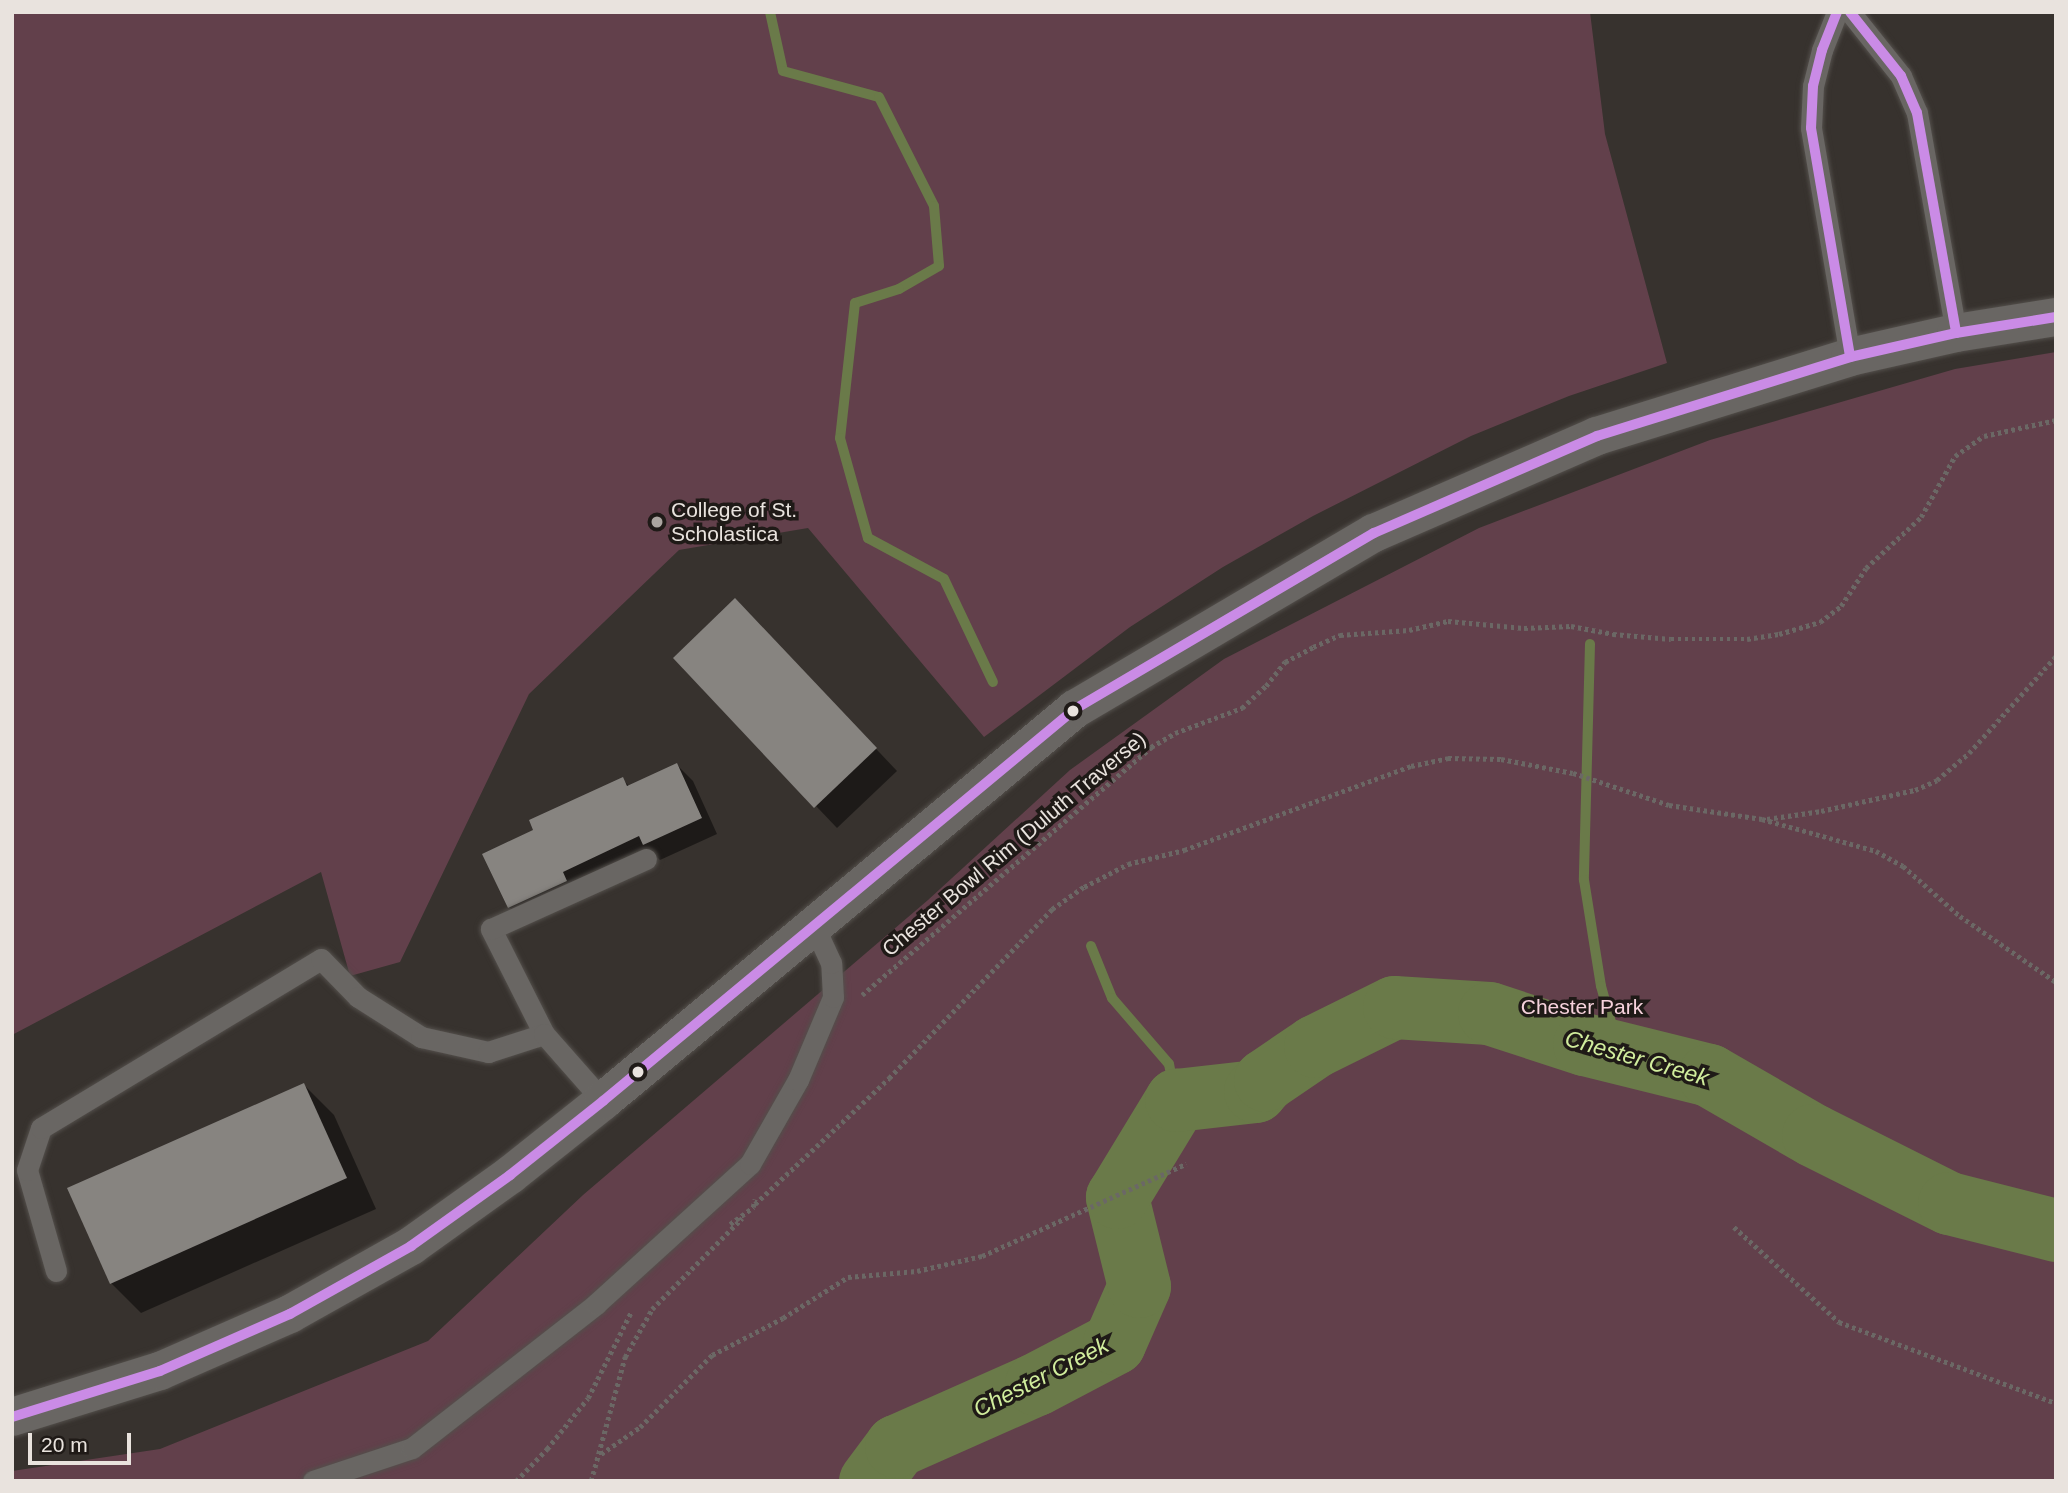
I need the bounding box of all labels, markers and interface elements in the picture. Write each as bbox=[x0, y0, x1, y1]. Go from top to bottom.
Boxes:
place label: College of St. Scholastica bbox=[671, 497, 797, 547]
marker: College of St. Scholastica bbox=[649, 514, 665, 530]
unlabelled marker bbox=[1066, 704, 1080, 718]
street label: Chester Bowl Rim (Duluth Traverse) bbox=[877, 726, 1151, 962]
park label: Chester Park bbox=[1521, 994, 1643, 1020]
water label: Chester Creek bbox=[1562, 1024, 1712, 1092]
unlabelled marker bbox=[631, 1065, 645, 1079]
water label: Chester Creek bbox=[969, 1331, 1113, 1423]
scale bar bbox=[32, 1420, 135, 1464]
text: 20 m bbox=[41, 1433, 88, 1456]

